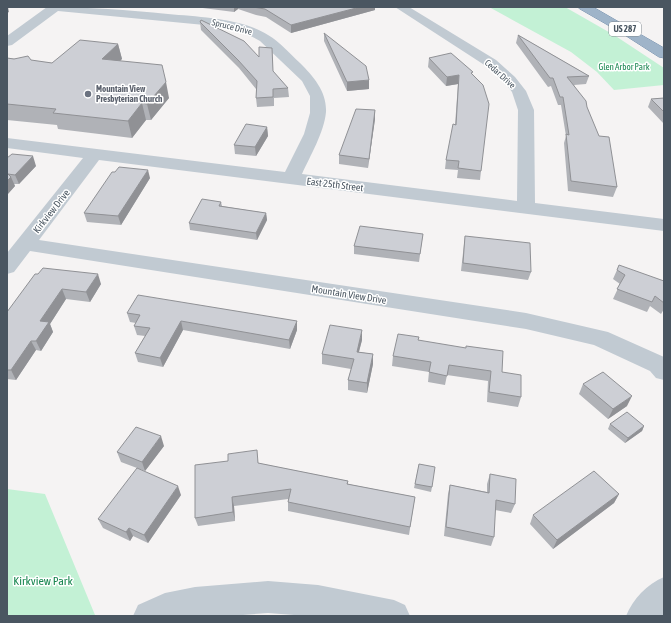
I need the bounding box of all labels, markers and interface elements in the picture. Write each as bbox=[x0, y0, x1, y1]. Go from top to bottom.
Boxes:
street label: Spruce Drive bbox=[211, 17, 253, 37]
road number: US 287 bbox=[609, 22, 641, 36]
street label: Cedar Drive bbox=[483, 58, 517, 90]
park label: Glen Arbor Park bbox=[598, 62, 650, 72]
place label: Mountain View Presbyterian Church bbox=[96, 84, 163, 104]
marker: Mountain View Presbyterian Church bbox=[83, 89, 93, 99]
street label: East 25th Street bbox=[306, 176, 364, 193]
street label: Kirkview Drive bbox=[31, 187, 72, 235]
street label: Mountain View Drive bbox=[311, 283, 388, 306]
park label: Kirkview Park bbox=[13, 574, 73, 588]

